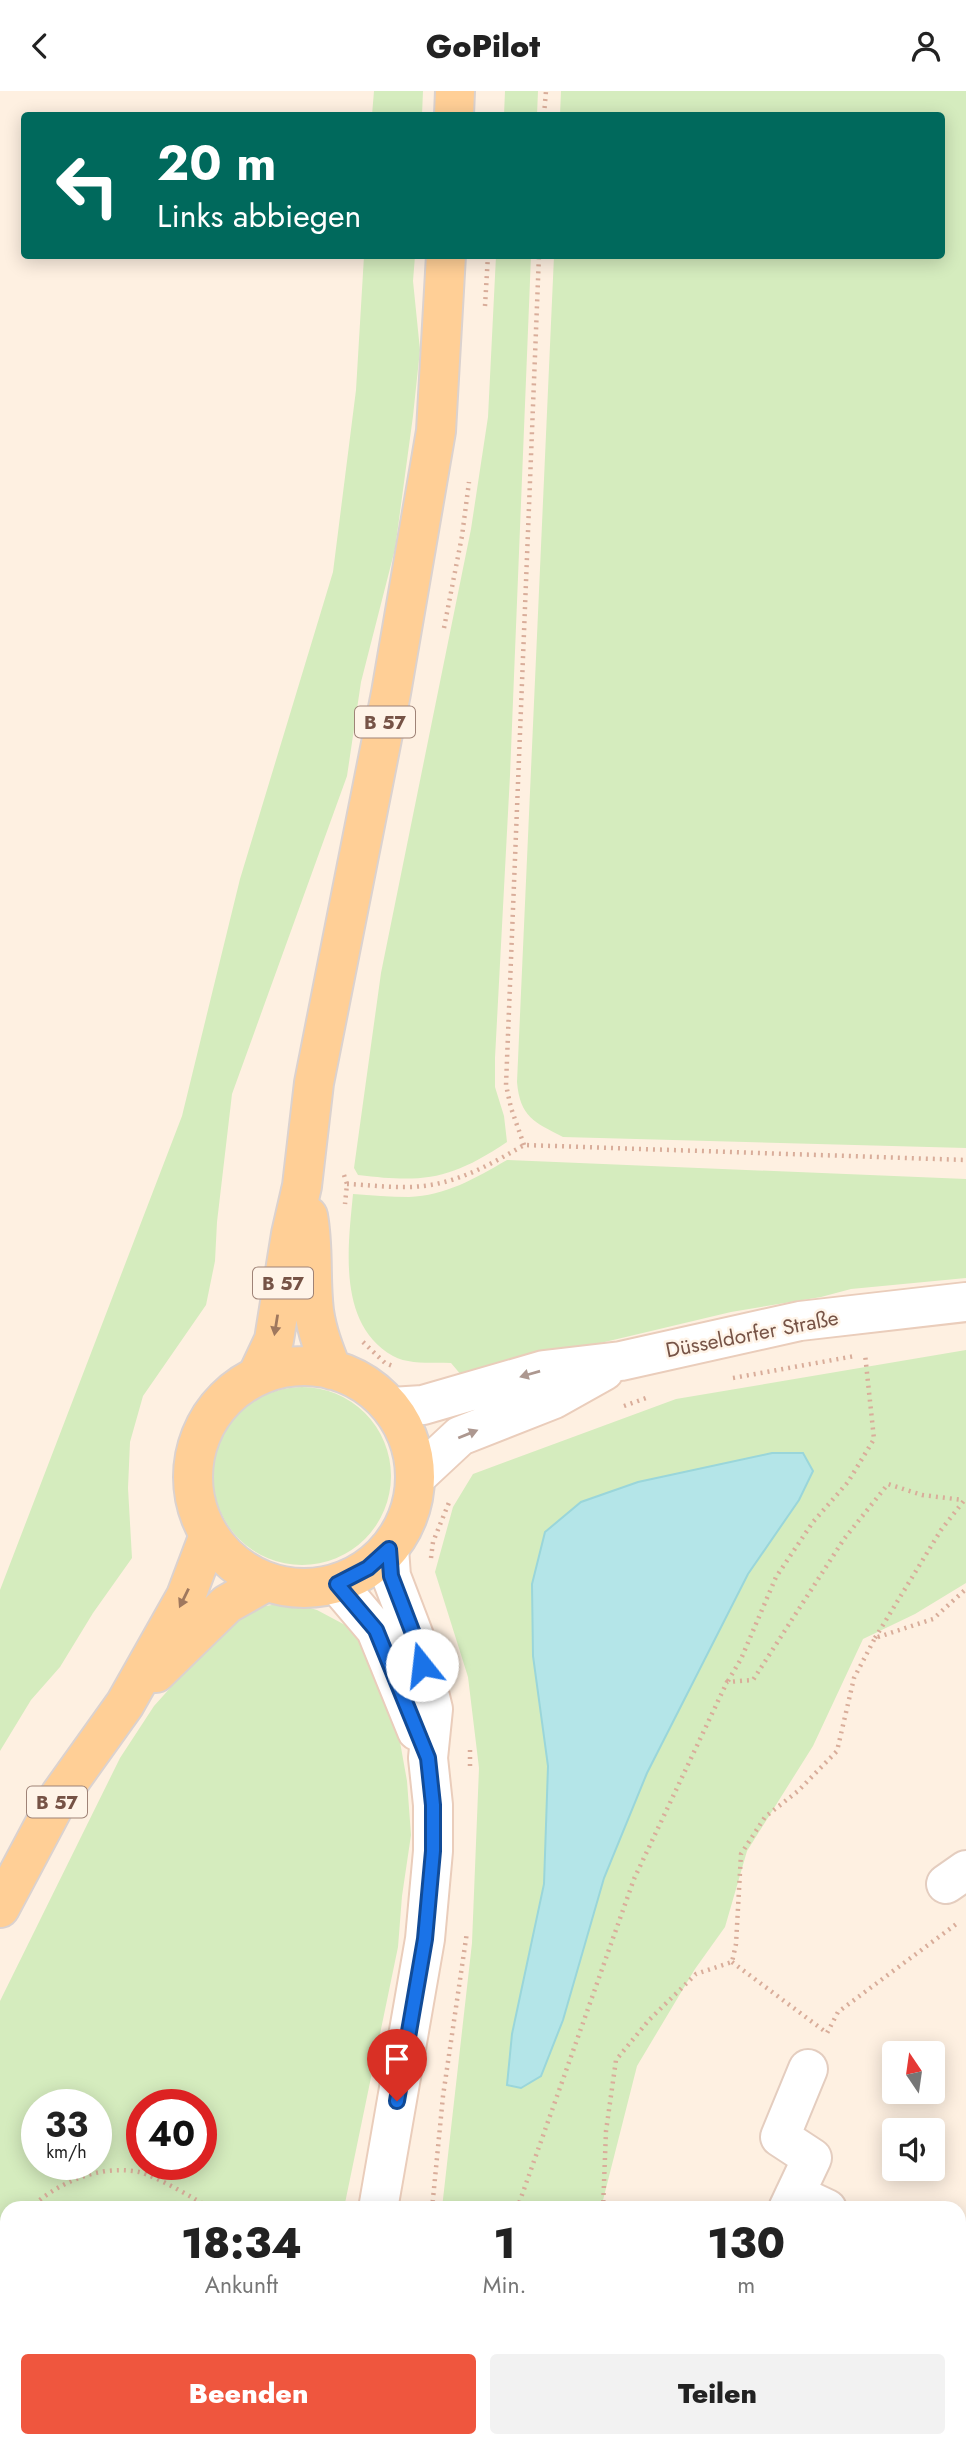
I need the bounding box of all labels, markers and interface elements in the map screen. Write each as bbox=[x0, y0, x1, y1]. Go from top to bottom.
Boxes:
text: GoPilot bbox=[426, 23, 540, 69]
icon: back bbox=[21, 27, 59, 65]
icon: person bbox=[907, 27, 945, 65]
text: 20 m bbox=[157, 128, 276, 198]
icon: left bbox=[42, 140, 133, 231]
text: Links abbiegen bbox=[157, 193, 361, 239]
road number: B 57 bbox=[355, 707, 415, 737]
road number: B 57 bbox=[253, 1267, 313, 1299]
street label: Düsseldorfer Straße bbox=[663, 1303, 841, 1365]
one-way arrow bbox=[271, 1315, 282, 1337]
one-way arrow bbox=[519, 1370, 540, 1380]
one-way arrow bbox=[458, 1429, 479, 1440]
one-way arrow bbox=[178, 1588, 189, 1608]
position arrow bbox=[385, 1628, 459, 1702]
road number: B 57 bbox=[27, 1786, 87, 1817]
pin bbox=[367, 2029, 427, 2101]
icon: arrive bbox=[378, 2040, 416, 2078]
north arrow bbox=[882, 2041, 945, 2103]
map controls bbox=[882, 2041, 945, 2181]
speed limit sign: 40 bbox=[126, 2089, 217, 2180]
text: 33 bbox=[45, 2100, 88, 2150]
button: sound bbox=[882, 2118, 945, 2181]
text: km/h bbox=[46, 2139, 87, 2165]
text: 18:34 bbox=[181, 2213, 302, 2274]
text: 1 bbox=[494, 2213, 516, 2274]
text: 130 bbox=[707, 2213, 785, 2274]
text: Ankunft bbox=[205, 2268, 278, 2302]
text: Min. bbox=[483, 2268, 526, 2302]
text: m bbox=[737, 2268, 755, 2302]
button: Beenden bbox=[21, 2354, 476, 2434]
button: Teilen bbox=[490, 2354, 945, 2434]

